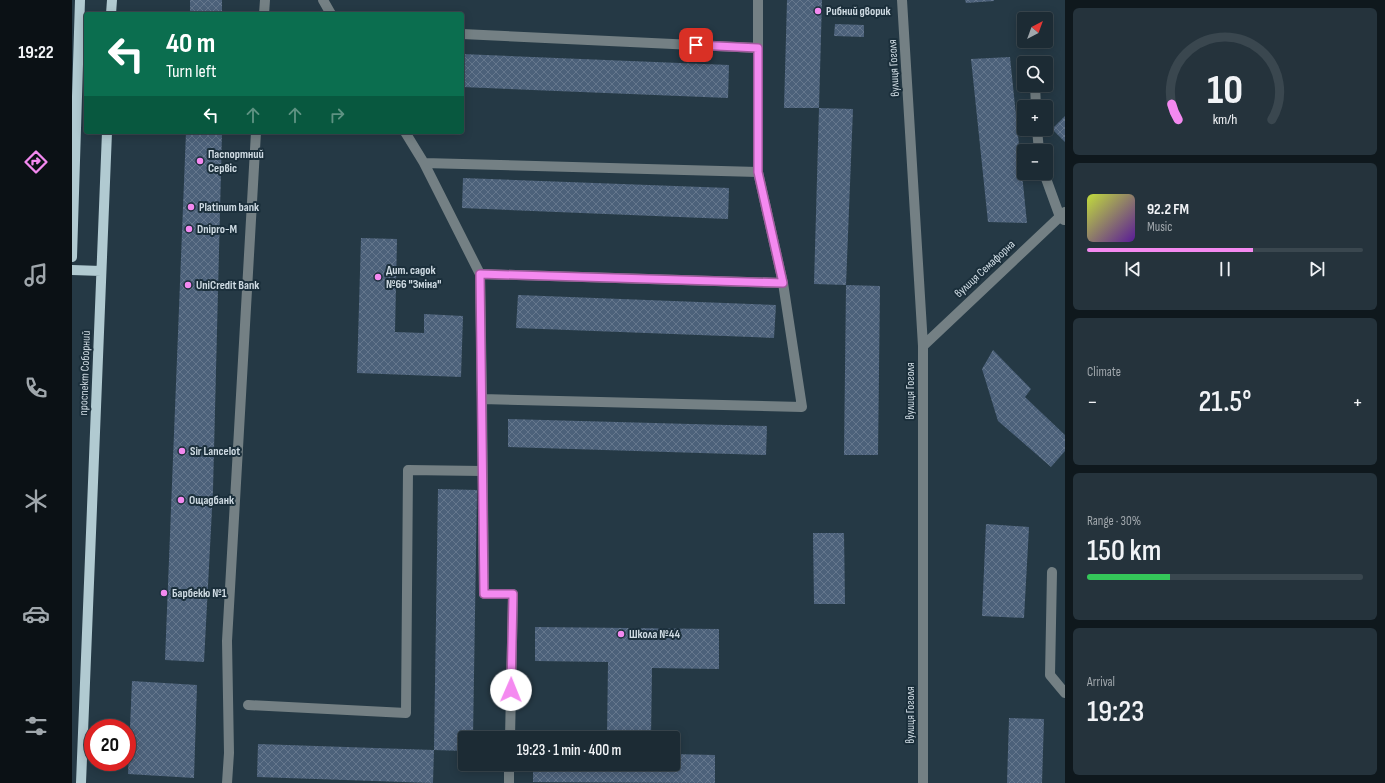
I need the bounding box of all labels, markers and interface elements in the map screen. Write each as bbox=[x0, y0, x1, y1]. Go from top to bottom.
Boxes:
place label: Рибний дворик bbox=[826, 4, 892, 19]
marker: Рибний дворик bbox=[813, 6, 823, 16]
north arrow bbox=[1017, 12, 1053, 48]
map controls bbox=[1017, 12, 1053, 180]
text: 40 m bbox=[166, 27, 215, 60]
icon: left bbox=[100, 28, 152, 80]
pin bbox=[679, 28, 713, 62]
icon: arrive bbox=[685, 34, 707, 56]
street label: вулиця Гоголя bbox=[885, 39, 903, 97]
text: 19:22 bbox=[18, 42, 54, 63]
button: search bbox=[1017, 56, 1053, 92]
text: Turn left bbox=[166, 61, 217, 82]
text: 10 bbox=[1207, 65, 1243, 114]
button: + bbox=[1017, 100, 1053, 136]
icon: left bbox=[200, 104, 222, 126]
icon: ahead bbox=[242, 104, 264, 126]
icon: ahead bbox=[284, 104, 306, 126]
icon: right bbox=[326, 104, 348, 126]
text: km/h bbox=[1213, 110, 1237, 127]
button: − bbox=[1017, 144, 1053, 180]
place label: Паспортний Сервіс bbox=[208, 147, 264, 176]
icon: directions bbox=[22, 148, 50, 176]
marker: Паспортний Сервіс bbox=[195, 156, 205, 166]
place label: Platinum bank bbox=[199, 200, 259, 215]
text: 92.2 FM bbox=[1147, 200, 1189, 219]
marker: Platinum bank bbox=[186, 202, 196, 212]
text: Music bbox=[1147, 219, 1172, 235]
place label: Dnipro-M bbox=[197, 222, 238, 237]
marker: Dnipro-M bbox=[184, 224, 194, 234]
street label: вулиця Семафорна bbox=[952, 237, 1019, 301]
icon: previous bbox=[1122, 258, 1144, 280]
icon: pause bbox=[1214, 258, 1236, 280]
icon: next bbox=[1306, 258, 1328, 280]
icon: music bbox=[22, 261, 50, 289]
place label: Дит. садок №66 "Зміна" bbox=[386, 263, 441, 292]
marker: Дит. садок №66 "Зміна" bbox=[373, 272, 383, 282]
place label: UniCredit Bank bbox=[196, 278, 259, 293]
marker: UniCredit Bank bbox=[183, 280, 193, 290]
street label: проспект Соборний bbox=[76, 330, 94, 416]
street label: вулиця Гоголя bbox=[903, 362, 918, 420]
text: Climate bbox=[1087, 364, 1121, 380]
icon: phone bbox=[22, 374, 50, 402]
text: 21.5° bbox=[1198, 384, 1252, 420]
text: − bbox=[1087, 389, 1098, 416]
text: + bbox=[1352, 389, 1363, 416]
place label: Sir Lancelot bbox=[190, 444, 240, 459]
marker: Sir Lancelot bbox=[177, 446, 187, 456]
icon: climate bbox=[22, 487, 50, 515]
place label: Ощадбанк bbox=[189, 493, 235, 508]
marker: Ощадбанк bbox=[176, 495, 186, 505]
text: Range · 30% bbox=[1087, 513, 1141, 529]
text: 150 km bbox=[1087, 533, 1161, 569]
place label: Барбекю №1 bbox=[172, 586, 227, 601]
marker: Барбекю №1 bbox=[159, 588, 169, 598]
icon: car bbox=[22, 600, 50, 628]
place label: Школа №44 bbox=[629, 627, 680, 642]
marker: Школа №44 bbox=[616, 629, 626, 639]
position arrow bbox=[490, 669, 532, 711]
text: Arrival bbox=[1087, 674, 1115, 690]
street label: вулиця Гоголя bbox=[903, 686, 918, 744]
text: 19:23 bbox=[1087, 694, 1144, 730]
icon: filters bbox=[22, 712, 50, 740]
speed limit sign: 20 bbox=[84, 719, 136, 771]
text: 19:23 · 1 min · 400 m bbox=[517, 741, 621, 760]

